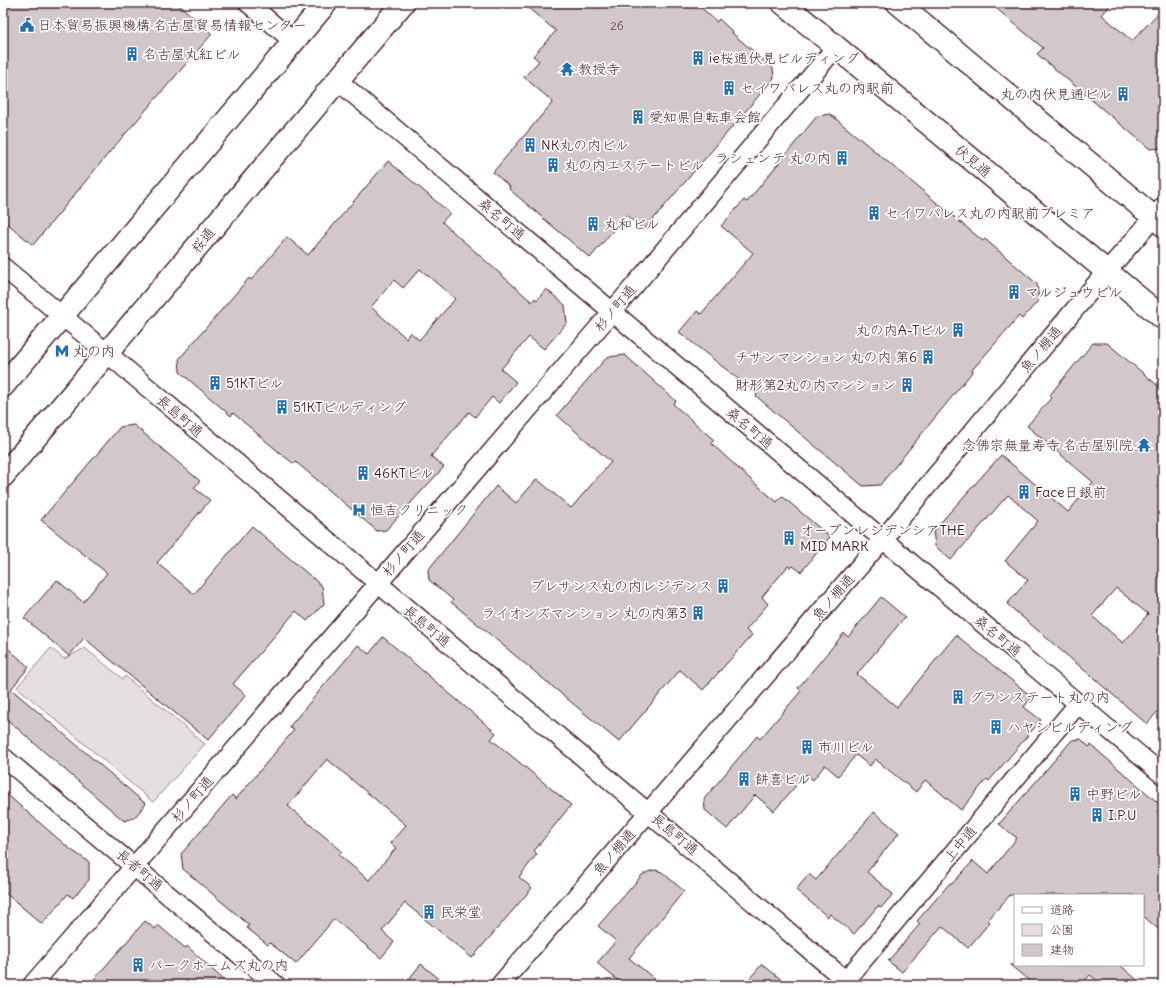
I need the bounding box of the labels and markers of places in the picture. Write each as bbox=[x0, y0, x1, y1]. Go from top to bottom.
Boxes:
place label: 日本貿易振興機構 名古屋貿易情報センター bbox=[38, 16, 307, 34]
public building icon: 日本貿易振興機構 名古屋貿易情報センター bbox=[19, 17, 35, 33]
place label: 名古屋丸紅ビル bbox=[143, 45, 241, 63]
building icon: 名古屋丸紅ビル bbox=[124, 46, 140, 62]
place label: ie桜通伏見ビルディング bbox=[709, 49, 859, 67]
building icon: ie桜通伏見ビルディング bbox=[690, 50, 706, 66]
place label: 教授寺 bbox=[578, 60, 620, 78]
temple icon: 教授寺 bbox=[559, 61, 575, 77]
place label: セイワパレス丸の内駅前 bbox=[740, 79, 894, 97]
building icon: セイワパレス丸の内駅前 bbox=[721, 80, 737, 96]
place label: 丸の内伏見通ビル bbox=[1000, 85, 1112, 103]
building icon: 丸の内伏見通ビル bbox=[1115, 86, 1131, 102]
place label: 愛知県自転車会館 bbox=[649, 108, 761, 126]
building icon: 愛知県自転車会館 bbox=[630, 109, 646, 125]
place label: NK丸の内ビル bbox=[541, 136, 629, 154]
building icon: NK丸の内ビル bbox=[522, 137, 538, 153]
place label: ラシェンテ 丸の内 bbox=[715, 149, 831, 167]
building icon: ラシェンテ 丸の内 bbox=[834, 150, 850, 166]
place label: 丸の内エステートビル bbox=[564, 156, 705, 174]
building icon: 丸の内エステートビル bbox=[545, 157, 561, 173]
place label: セイワパレス丸の内駅前プレミア bbox=[885, 204, 1095, 222]
building icon: セイワパレス丸の内駅前プレミア bbox=[866, 205, 882, 221]
place label: 丸和ビル bbox=[604, 215, 660, 233]
building icon: 丸和ビル bbox=[585, 216, 601, 232]
place label: マルジュウビル bbox=[1025, 283, 1122, 301]
building icon: マルジュウビル bbox=[1006, 284, 1022, 300]
place label: 丸の内A-Tビル bbox=[856, 321, 947, 339]
building icon: 丸の内A-Tビル bbox=[950, 322, 966, 338]
place label: 丸の内 bbox=[73, 342, 115, 360]
metro station icon: 丸の内 bbox=[54, 343, 70, 359]
place label: チサンマンション 丸の内 第6 bbox=[735, 348, 917, 366]
building icon: チサンマンション 丸の内 第6 bbox=[920, 349, 936, 365]
place label: 51KTビル bbox=[226, 374, 283, 392]
building icon: 51KTビル bbox=[207, 375, 223, 391]
place label: 財形第2丸の内マンション bbox=[735, 376, 896, 394]
building icon: 財形第2丸の内マンション bbox=[899, 377, 915, 393]
place label: 51KTビルディング bbox=[293, 398, 406, 416]
building icon: 51KTビルディング bbox=[274, 399, 290, 415]
place label: 念佛宗無量寿寺 名古屋別院 bbox=[962, 436, 1133, 454]
temple icon: 念佛宗無量寿寺 名古屋別院 bbox=[1136, 437, 1152, 453]
place label: 46KTビル bbox=[374, 464, 434, 482]
building icon: 46KTビル bbox=[355, 465, 371, 481]
place label: Face日銀前 bbox=[1035, 483, 1107, 501]
building icon: Face日銀前 bbox=[1016, 484, 1032, 500]
place label: 恒吉クリニック bbox=[370, 501, 468, 519]
hospital icon: 恒吉クリニック bbox=[351, 502, 367, 518]
place label: オープンレジデンシアTHE MID MARK bbox=[800, 521, 965, 555]
building icon: オープンレジデンシアTHE MID MARK bbox=[781, 530, 797, 546]
place label: プレサンス丸の内レジデンス bbox=[530, 577, 712, 595]
building icon: プレサンス丸の内レジデンス bbox=[715, 578, 731, 594]
place label: ライオンズマンション 丸の内第3 bbox=[481, 604, 687, 622]
building icon: ライオンズマンション 丸の内第3 bbox=[690, 605, 706, 621]
place label: グランステート丸の内 bbox=[969, 688, 1110, 706]
building icon: グランステート丸の内 bbox=[950, 689, 966, 705]
place label: ハヤシビルディング bbox=[1007, 718, 1133, 736]
building icon: ハヤシビルディング bbox=[988, 719, 1004, 735]
place label: 市川ビル bbox=[818, 738, 874, 756]
building icon: 市川ビル bbox=[799, 739, 815, 755]
place label: 餅喜ビル bbox=[755, 770, 811, 788]
building icon: 餅喜ビル bbox=[736, 771, 752, 787]
place label: 中野ビル bbox=[1086, 785, 1142, 803]
building icon: 中野ビル bbox=[1067, 786, 1083, 802]
place label: I.P.U bbox=[1108, 806, 1136, 824]
building icon: I.P.U bbox=[1089, 807, 1105, 823]
place label: 民栄堂 bbox=[440, 903, 482, 921]
building icon: 民栄堂 bbox=[421, 904, 437, 920]
place label: パークホームズ丸の内 bbox=[149, 956, 288, 974]
building icon: パークホームズ丸の内 bbox=[130, 957, 146, 973]

